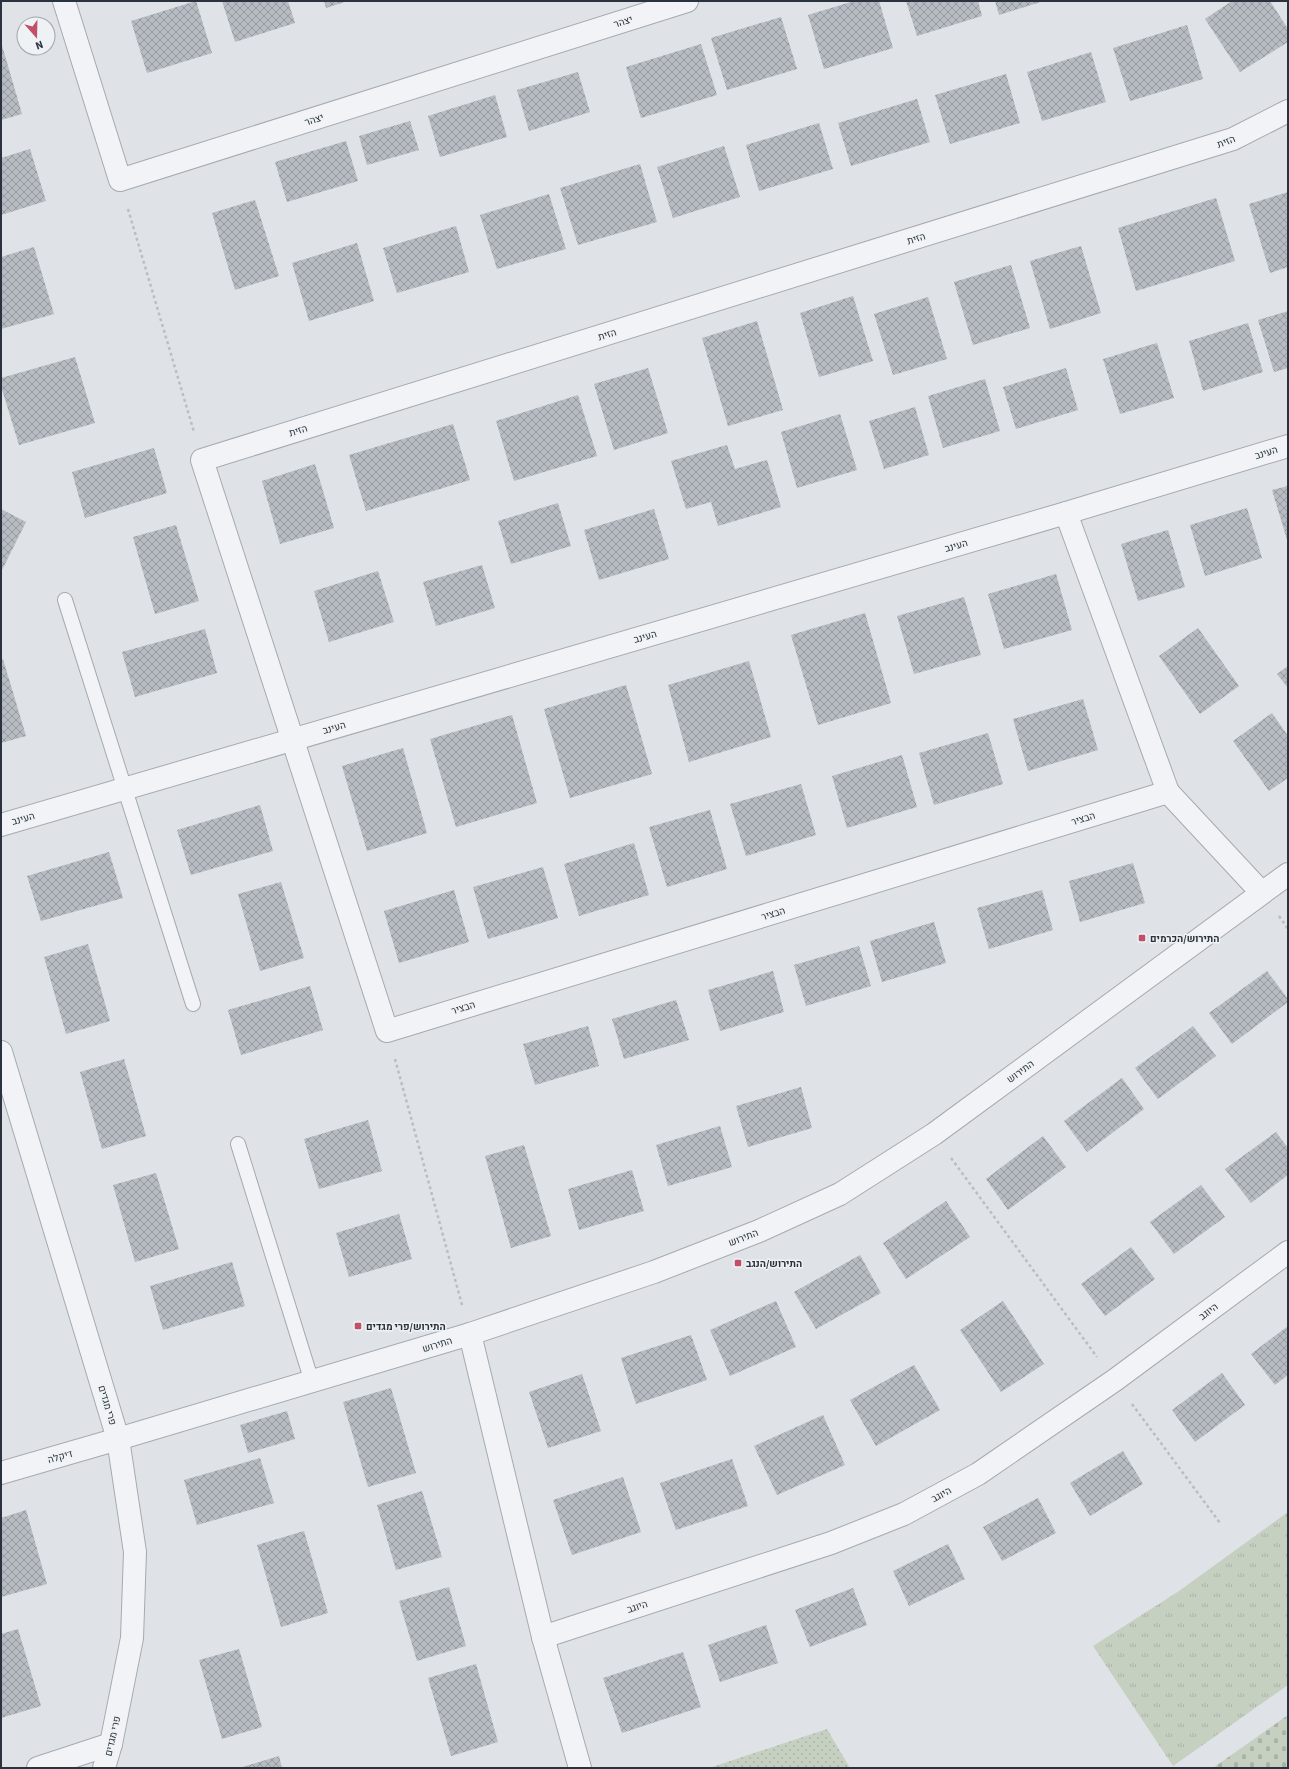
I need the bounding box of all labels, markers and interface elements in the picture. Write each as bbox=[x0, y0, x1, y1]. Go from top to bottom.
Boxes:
street label: יצהר bbox=[612, 12, 635, 32]
north arrow bbox=[16, 16, 56, 56]
text: N bbox=[33, 37, 45, 53]
street label: יצהר bbox=[303, 110, 326, 130]
street label: הזית bbox=[1215, 132, 1238, 152]
street label: הזית bbox=[905, 229, 927, 248]
street label: הזית bbox=[596, 325, 618, 344]
street label: הזית bbox=[287, 421, 309, 440]
street label: העינב bbox=[1253, 443, 1280, 463]
street label: העינב bbox=[943, 536, 970, 556]
street label: העינב bbox=[632, 627, 659, 647]
street label: העינב bbox=[321, 718, 348, 738]
street label: העינב bbox=[10, 809, 37, 829]
street label: הבציר bbox=[1070, 809, 1097, 829]
street label: הבציר bbox=[760, 904, 787, 924]
place label: התירוש/הכרמים bbox=[1150, 932, 1219, 946]
marker: התירוש/הכרמים bbox=[1137, 933, 1147, 943]
street label: הבציר bbox=[450, 998, 477, 1018]
street label: התירוש bbox=[1004, 1057, 1037, 1087]
street label: התירוש bbox=[726, 1226, 760, 1250]
place label: התירוש/הנגב bbox=[746, 1257, 802, 1271]
marker: התירוש/הנגב bbox=[733, 1258, 743, 1268]
street label: היוגב bbox=[1196, 1300, 1221, 1324]
place label: התירוש/פרי מגדים bbox=[366, 1320, 446, 1334]
marker: התירוש/פרי מגדים bbox=[353, 1321, 363, 1331]
street label: התירוש bbox=[420, 1334, 454, 1356]
street label: פרי מגדים bbox=[94, 1384, 120, 1427]
street label: דיקלה bbox=[46, 1447, 74, 1467]
street label: היוגב bbox=[929, 1484, 954, 1506]
street label: היוגב bbox=[625, 1597, 650, 1617]
street label: פרי מגדים bbox=[102, 1715, 124, 1758]

